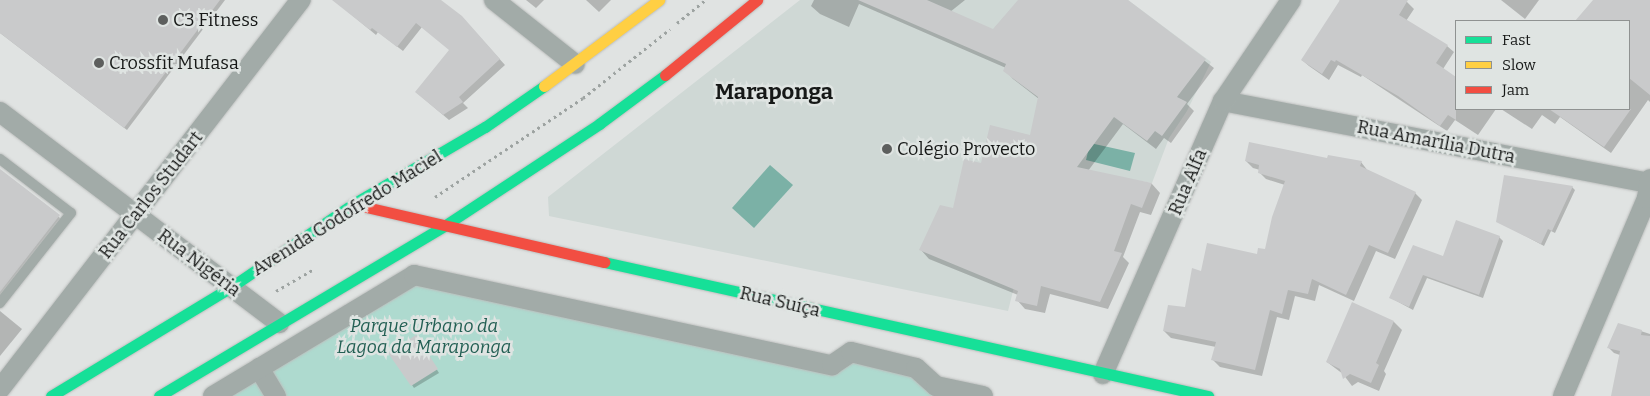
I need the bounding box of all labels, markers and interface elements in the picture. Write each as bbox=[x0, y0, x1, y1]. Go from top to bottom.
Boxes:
place label: C3 Fitness bbox=[173, 9, 258, 31]
marker: C3 Fitness bbox=[157, 14, 169, 26]
legend bbox=[1455, 20, 1630, 110]
text: Fast bbox=[1502, 31, 1531, 49]
place label: Crossfit Mufasa bbox=[109, 52, 239, 74]
text: Slow bbox=[1502, 56, 1536, 74]
marker: Crossfit Mufasa bbox=[93, 57, 105, 69]
district label: Maraponga bbox=[715, 79, 833, 105]
text: Jam bbox=[1502, 81, 1529, 99]
street label: Rua Amarília Dutra bbox=[1355, 116, 1517, 168]
street label: Rua Carlos Studart bbox=[95, 127, 207, 263]
place label: Colégio Provecto bbox=[897, 138, 1035, 160]
marker: Colégio Provecto bbox=[881, 143, 893, 155]
street label: Avenida Godofredo Maciel bbox=[248, 146, 446, 280]
street label: Rua Alfa bbox=[1164, 146, 1212, 218]
street label: Rua Nigéria bbox=[153, 225, 245, 301]
street label: Rua Suíça bbox=[738, 282, 822, 322]
park label: Parque Urbano da Lagoa da Maraponga bbox=[337, 316, 511, 358]

